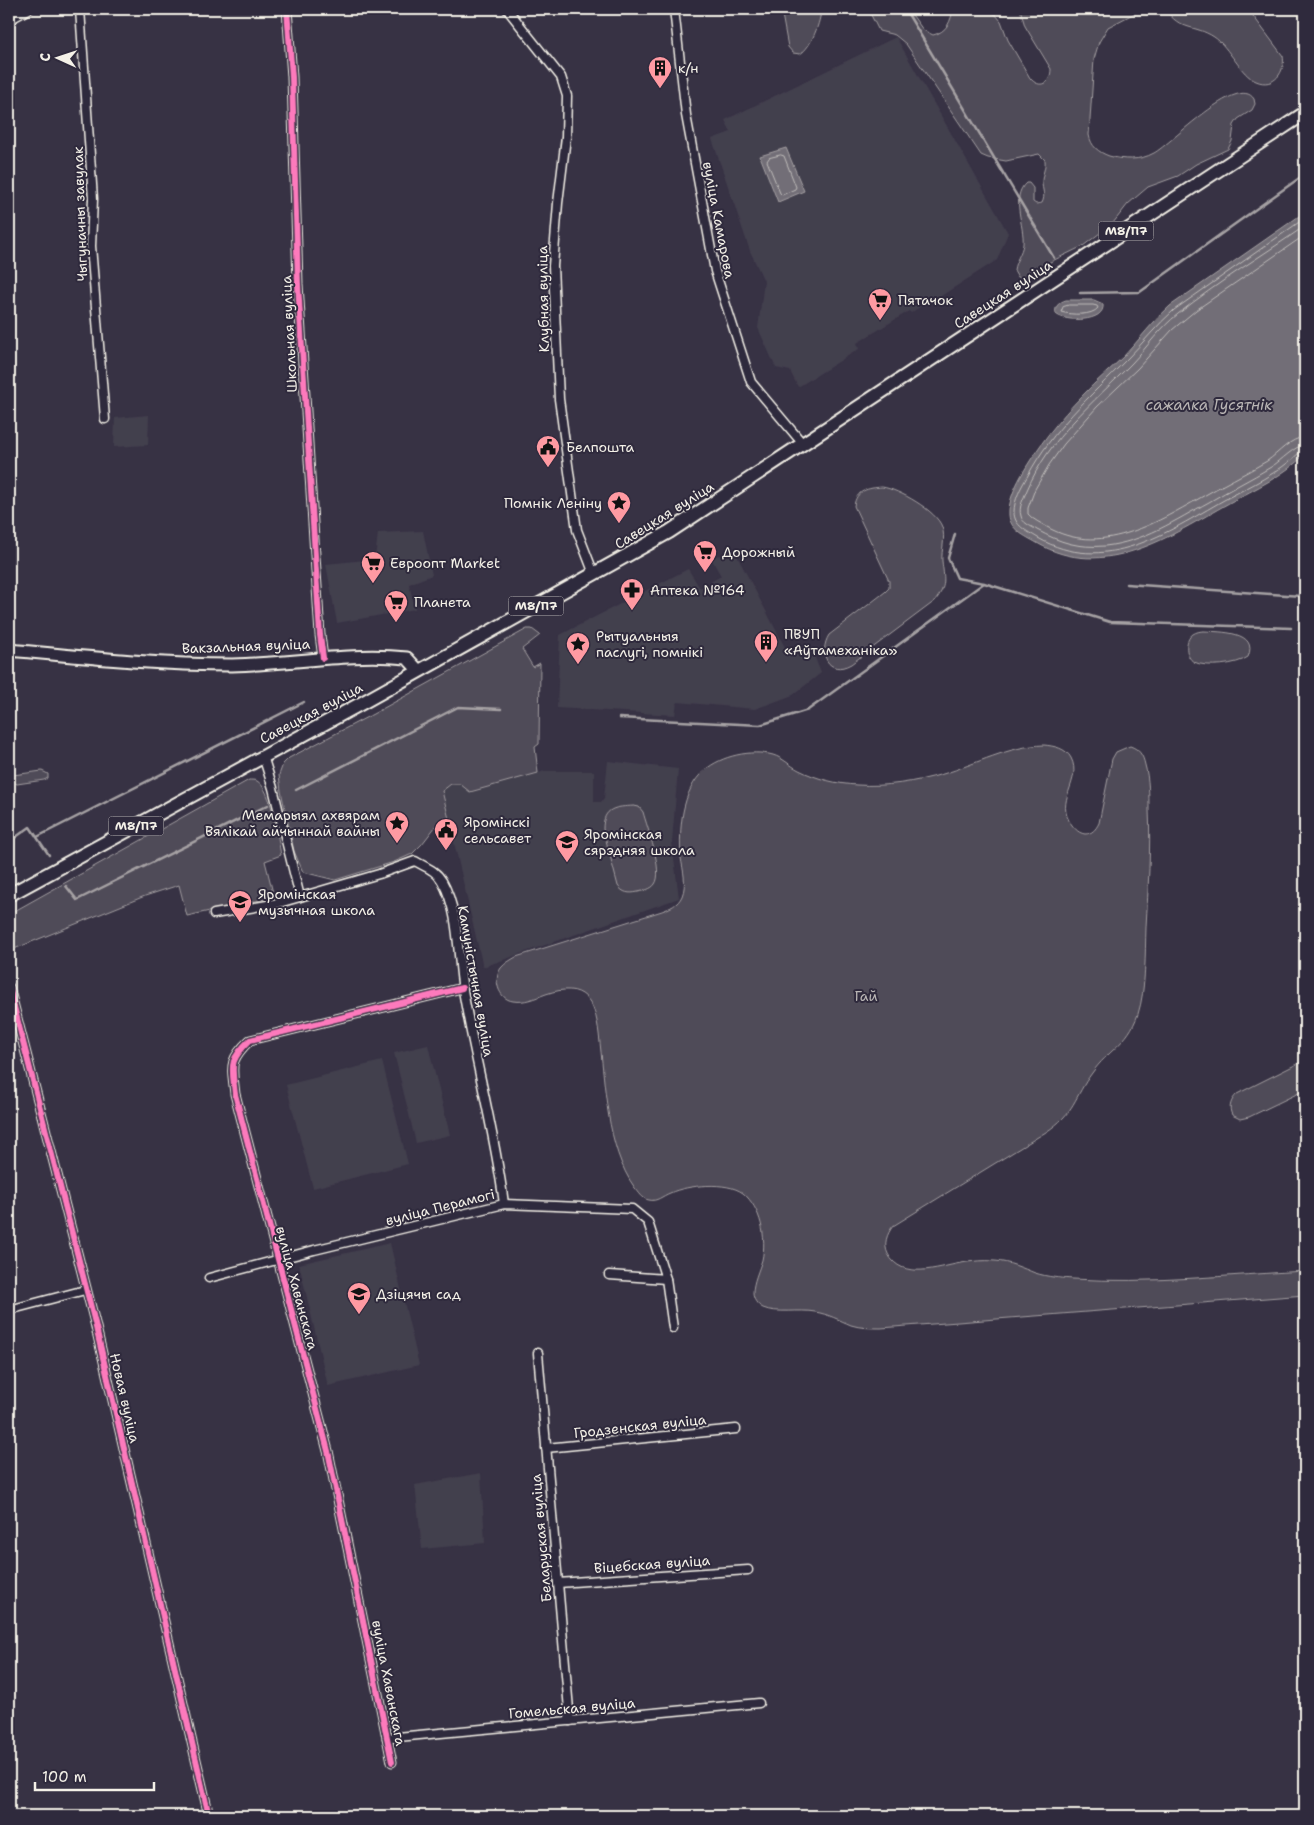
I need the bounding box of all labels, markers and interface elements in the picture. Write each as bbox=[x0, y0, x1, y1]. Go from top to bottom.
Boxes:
north arrow bbox=[32, 32, 82, 82]
text: С bbox=[36, 53, 54, 62]
building icon: к/н bbox=[647, 55, 673, 89]
place label: к/н bbox=[678, 59, 698, 77]
street label: Чыгуначны завулак bbox=[69, 146, 91, 282]
street label: вуліца Камарова bbox=[699, 160, 739, 280]
road number: М8/П7 bbox=[1098, 222, 1154, 240]
street label: Клубная вуліца bbox=[533, 245, 553, 353]
street label: Савецкая вуліца bbox=[950, 255, 1056, 333]
street label: Школьная вуліца bbox=[277, 275, 301, 393]
supermarket icon: Пятачок bbox=[867, 287, 893, 321]
place label: Пятачок bbox=[898, 291, 954, 309]
water label: сажалка Гусятнік bbox=[1146, 395, 1273, 415]
public building icon: Белпошта bbox=[535, 434, 561, 468]
place label: Белпошта bbox=[566, 438, 635, 456]
street label: Савецкая вуліца bbox=[611, 477, 717, 553]
place icon: Помнік Леніну bbox=[606, 490, 632, 524]
place label: Помнік Леніну bbox=[504, 494, 602, 512]
supermarket icon: Дорожный bbox=[692, 539, 718, 573]
place label: Дорожный bbox=[722, 543, 795, 561]
supermarket icon: Евроопт Market bbox=[360, 550, 386, 584]
place label: Евроопт Market bbox=[390, 554, 500, 572]
pharmacy icon: Аптека №164 bbox=[619, 577, 645, 611]
place label: Аптека №164 bbox=[650, 581, 745, 599]
supermarket icon: Планета bbox=[383, 589, 409, 623]
place label: Планета bbox=[414, 593, 471, 611]
road number: М8/П7 bbox=[508, 596, 564, 616]
place label: ПВУП «Аўтамеханіка» bbox=[784, 625, 897, 659]
place label: Рытуальныя паслугі, помнікі bbox=[596, 627, 703, 661]
building icon: ПВУП «Аўтамеханіка» bbox=[753, 629, 779, 663]
place icon: Рытуальныя паслугі, помнікі bbox=[565, 631, 591, 665]
street label: Вакзальная вуліца bbox=[181, 635, 311, 657]
street label: Савецкая вуліца bbox=[257, 678, 366, 748]
place label: Мемарыял ахвярам Вялікай айчыннай вайны bbox=[205, 806, 380, 840]
place icon: Мемарыял ахвярам Вялікай айчыннай вайны bbox=[384, 810, 410, 844]
place label: Яромінскі сельсавет bbox=[464, 813, 532, 847]
road number: М8/П7 bbox=[108, 816, 164, 836]
public building icon: Яромінскі сельсавет bbox=[433, 817, 459, 851]
place label: Яромінская сярэдняя школа bbox=[584, 825, 695, 859]
school or university icon: Яромінская сярэдняя школа bbox=[554, 829, 580, 863]
place label: Яромінская музычная школа bbox=[258, 885, 375, 919]
school or university icon: Яромінская музычная школа bbox=[227, 889, 253, 923]
street label: Камуністычная вуліца bbox=[454, 904, 498, 1058]
park label: Гай bbox=[854, 987, 878, 1005]
street label: вуліца Перамогі bbox=[384, 1185, 496, 1229]
street label: вуліца Хаванскага bbox=[272, 1224, 322, 1352]
school or university icon: Дзіцячы сад bbox=[346, 1281, 372, 1315]
place label: Дзіцячы сад bbox=[376, 1285, 461, 1303]
street label: Новая вуліца bbox=[106, 1351, 144, 1445]
street label: Гродзенская вуліца bbox=[573, 1410, 707, 1442]
street label: Беларуская вуліца bbox=[526, 1473, 556, 1603]
street label: Віцебская вуліца bbox=[593, 1551, 711, 1577]
street label: вуліца Хаванскага bbox=[368, 1619, 410, 1748]
street label: Гомельская вуліца bbox=[508, 1693, 636, 1723]
scale bar bbox=[35, 1760, 154, 1792]
text: 100 m bbox=[42, 1767, 87, 1787]

